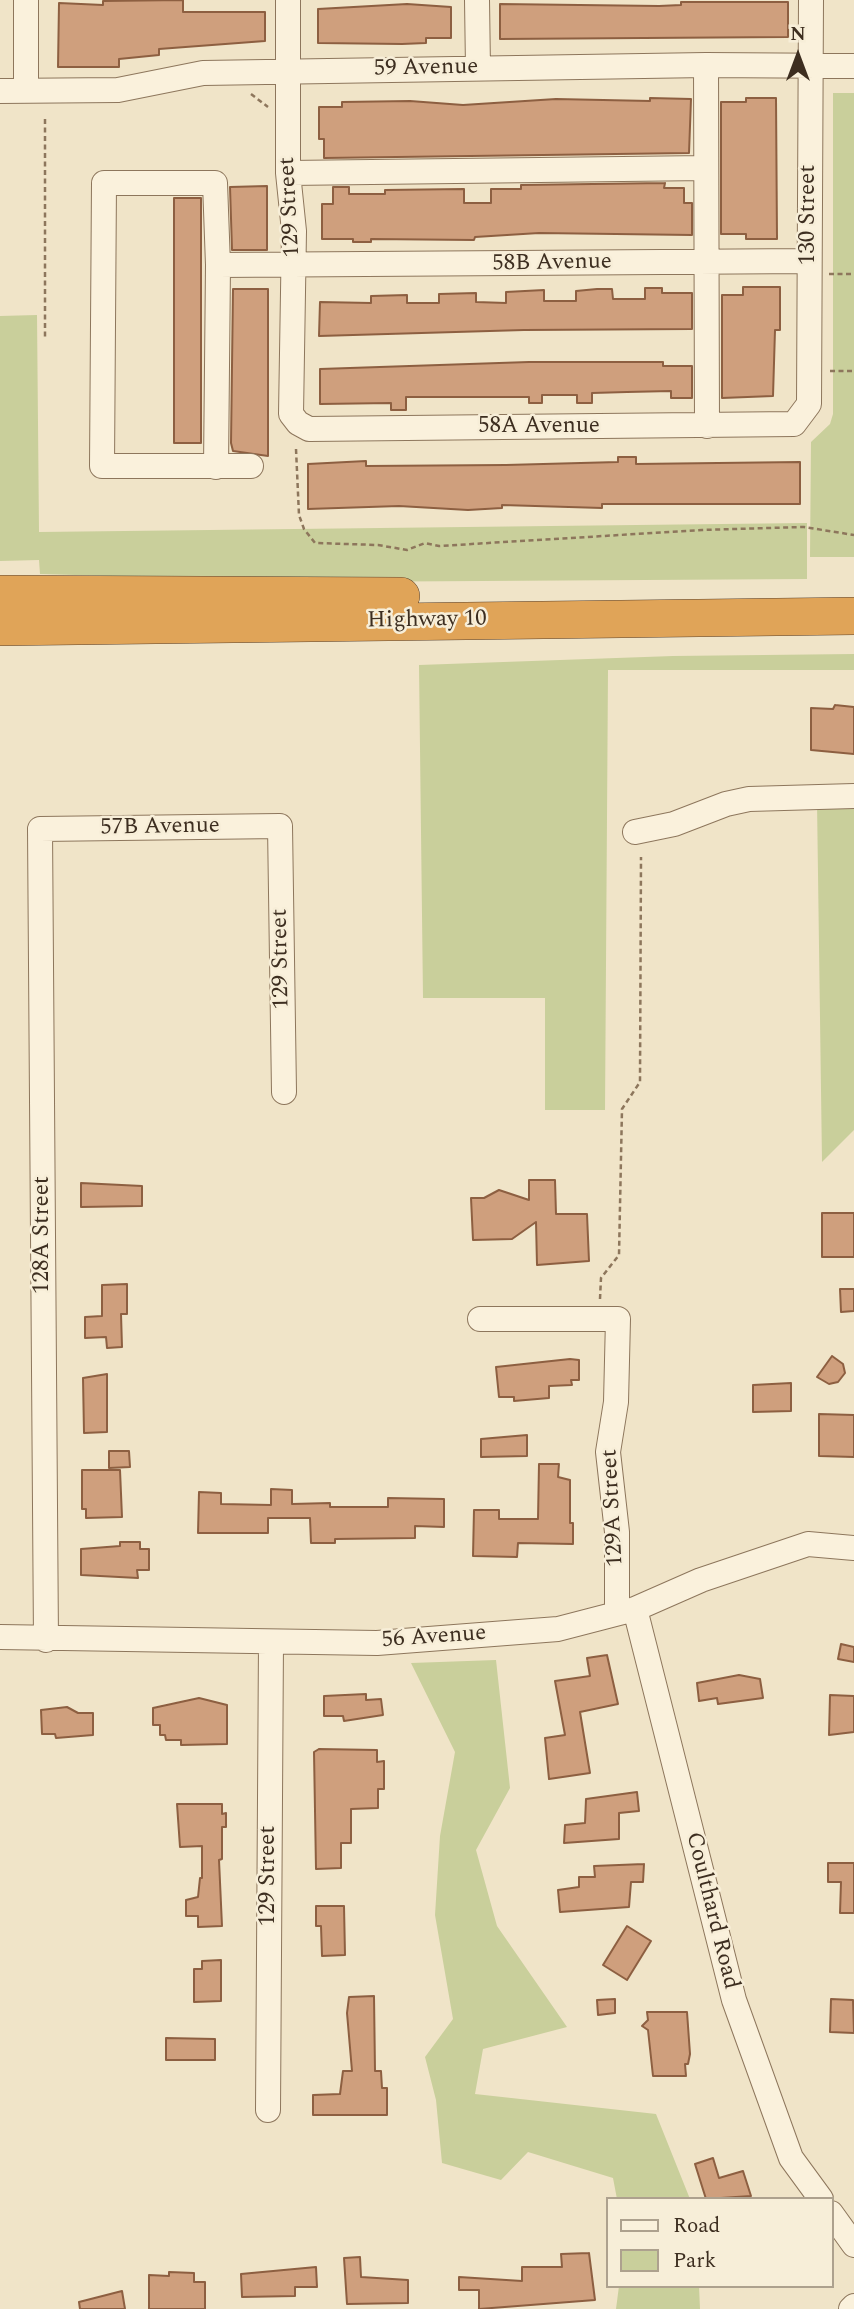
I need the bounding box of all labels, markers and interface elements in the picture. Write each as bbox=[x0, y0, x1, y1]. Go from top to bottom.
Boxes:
text: N bbox=[790, 20, 806, 49]
north arrow bbox=[763, 21, 833, 91]
street label: 59 Avenue bbox=[373, 54, 479, 84]
street label: 129 Street bbox=[275, 156, 307, 258]
street label: 130 Street bbox=[795, 165, 823, 265]
street label: 58B Avenue bbox=[492, 249, 612, 279]
street label: 58A Avenue bbox=[478, 413, 600, 441]
street label: Highway 10 bbox=[367, 606, 487, 636]
street label: 57B Avenue bbox=[100, 813, 220, 843]
street label: 129 Street bbox=[267, 908, 297, 1010]
street label: 128A Street bbox=[29, 1176, 57, 1294]
street label: 129A Street bbox=[597, 1448, 631, 1568]
street label: 56 Avenue bbox=[381, 1621, 487, 1655]
street label: 129 Street bbox=[255, 1826, 283, 1926]
street label: Coulthard Road bbox=[678, 1830, 744, 1992]
legend bbox=[606, 2197, 833, 2288]
text: Road bbox=[673, 2210, 720, 2242]
text: Park bbox=[673, 2245, 716, 2277]

